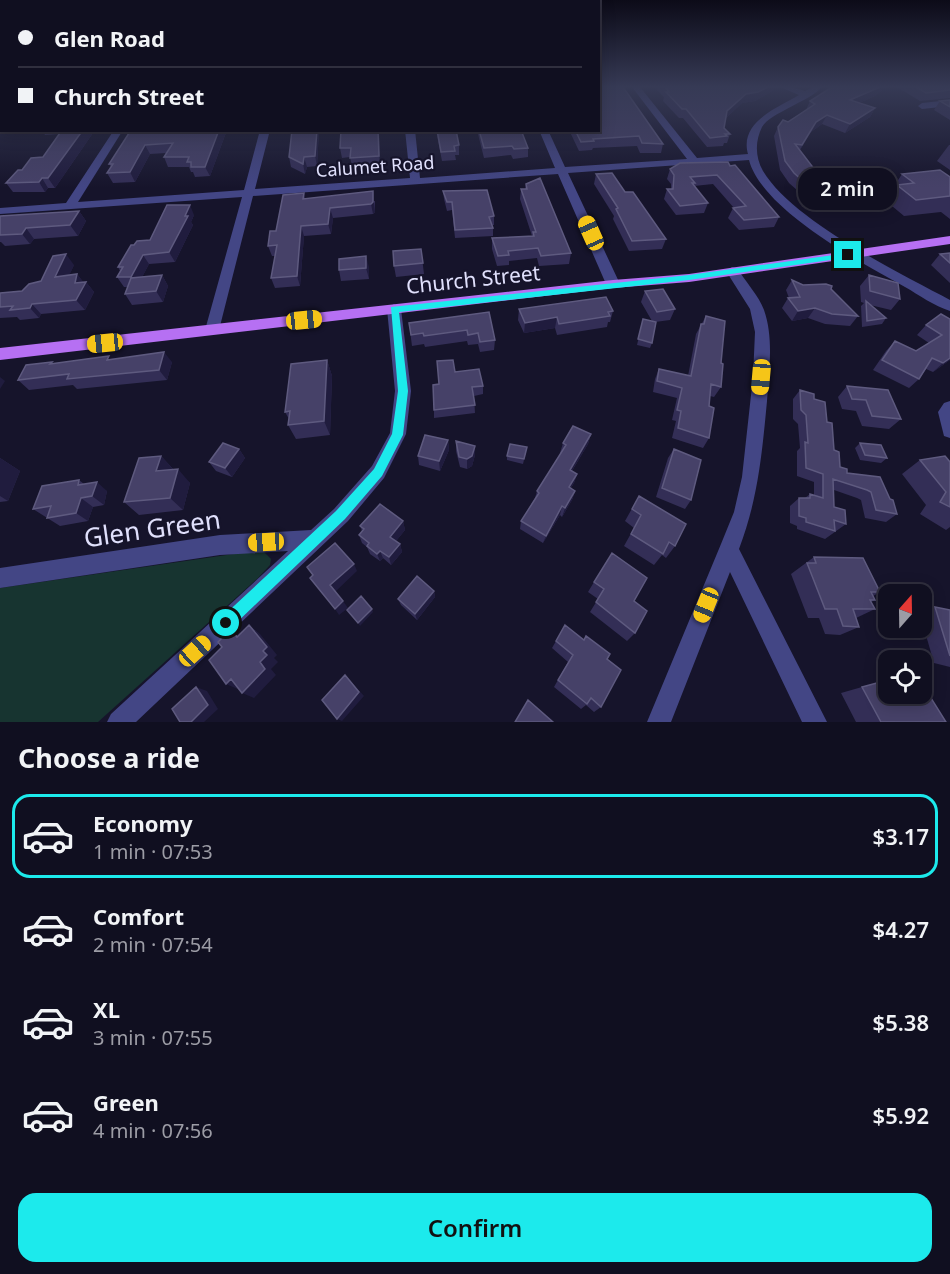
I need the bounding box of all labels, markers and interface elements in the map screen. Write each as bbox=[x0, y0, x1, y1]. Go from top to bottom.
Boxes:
text: Glen Road bbox=[54, 23, 165, 53]
text: Church Street bbox=[54, 81, 204, 111]
street label: Calumet Road bbox=[315, 150, 435, 182]
callout: 2 min bbox=[798, 168, 898, 210]
text: 2 min bbox=[820, 175, 875, 202]
car bbox=[575, 213, 607, 253]
route end bbox=[834, 241, 861, 268]
street label: Church Street bbox=[405, 258, 542, 300]
car bbox=[285, 309, 323, 331]
car bbox=[86, 332, 124, 354]
car bbox=[750, 358, 772, 396]
street label: Glen Green bbox=[81, 501, 223, 555]
car bbox=[248, 532, 284, 552]
north arrow bbox=[878, 584, 932, 638]
map controls bbox=[878, 584, 932, 704]
car bbox=[691, 585, 721, 625]
route start bbox=[212, 609, 239, 636]
car bbox=[176, 632, 214, 670]
button: locate bbox=[878, 650, 932, 704]
text: Choose a ride bbox=[18, 739, 200, 776]
text: Economy bbox=[93, 808, 192, 838]
icon: car bbox=[21, 809, 75, 863]
text: $3.17 bbox=[873, 821, 929, 851]
text: 1 min · 07:53 bbox=[93, 838, 213, 865]
text: Comfort bbox=[93, 901, 184, 931]
icon: car bbox=[21, 902, 75, 956]
text: $4.27 bbox=[873, 914, 929, 944]
text: 2 min · 07:54 bbox=[93, 931, 213, 958]
text: XL bbox=[93, 994, 120, 1024]
icon: car bbox=[21, 995, 75, 1049]
text: $5.38 bbox=[873, 1007, 929, 1037]
text: 3 min · 07:55 bbox=[93, 1024, 213, 1051]
text: Green bbox=[93, 1087, 159, 1117]
icon: car bbox=[21, 1088, 75, 1142]
text: $5.92 bbox=[873, 1100, 929, 1130]
text: 4 min · 07:56 bbox=[93, 1117, 213, 1144]
button: Confirm bbox=[18, 1193, 932, 1262]

